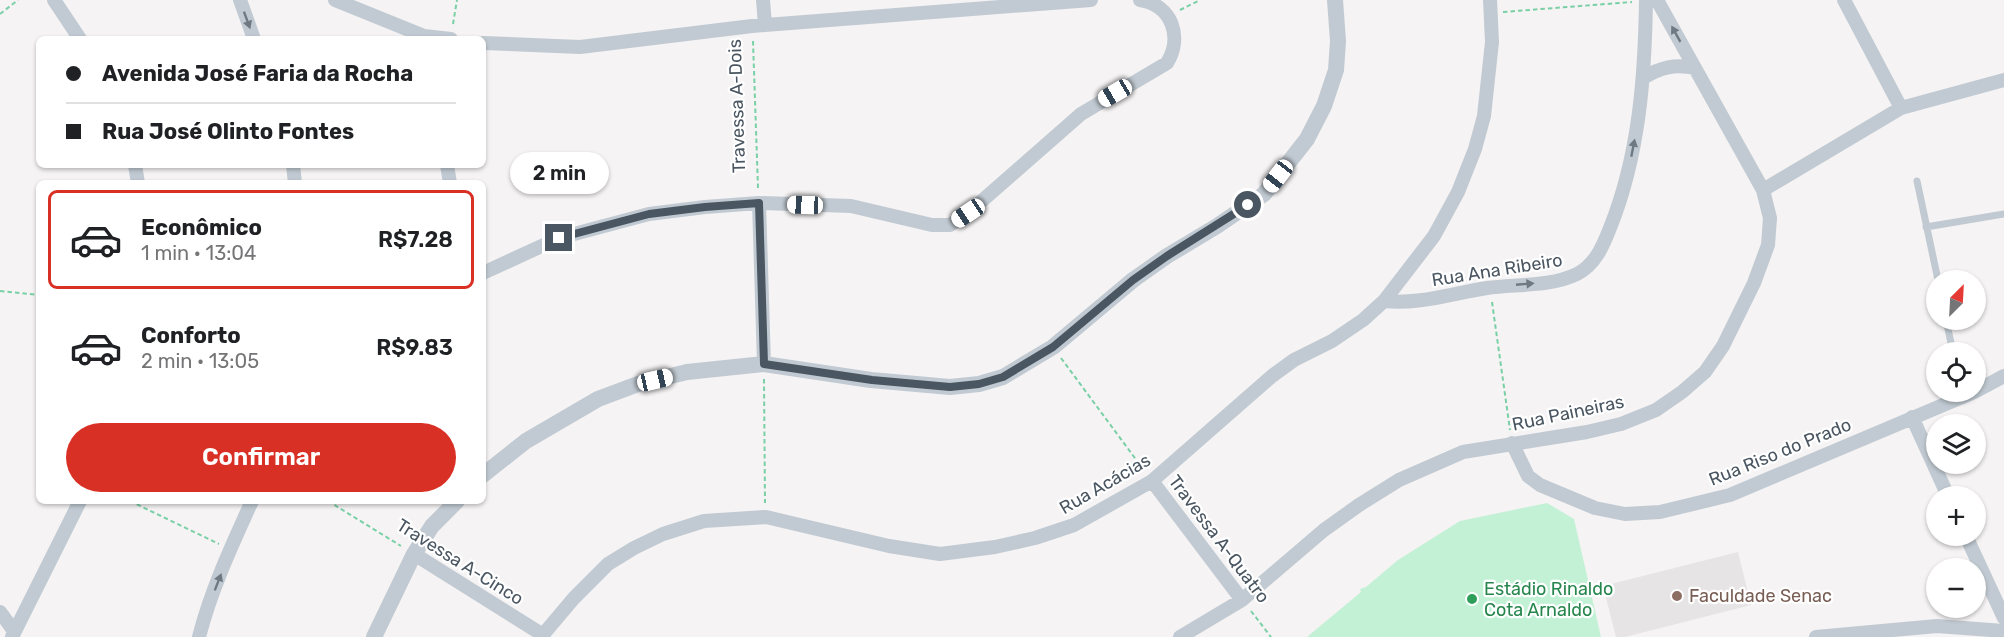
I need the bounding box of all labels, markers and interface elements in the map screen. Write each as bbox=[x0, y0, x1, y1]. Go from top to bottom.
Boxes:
one-way arrow bbox=[242, 11, 252, 29]
one-way arrow bbox=[1671, 25, 1681, 42]
street label: Travessa A-Dois bbox=[724, 39, 750, 173]
text: Avenida José Faria da Rocha bbox=[102, 60, 413, 87]
car bbox=[1095, 76, 1135, 110]
text: Rua José Olinto Fontes bbox=[102, 118, 354, 145]
one-way arrow bbox=[1629, 139, 1638, 158]
callout: 2 min bbox=[510, 151, 608, 193]
car bbox=[1260, 156, 1296, 196]
text: 2 min bbox=[533, 161, 586, 185]
route start bbox=[1234, 191, 1261, 218]
car bbox=[787, 195, 823, 215]
car bbox=[948, 195, 988, 231]
icon: car bbox=[69, 213, 123, 267]
text: Econômico bbox=[141, 214, 262, 241]
route end bbox=[545, 224, 572, 251]
text: R$7.28 bbox=[378, 226, 453, 253]
text: 1 min · 13:04 bbox=[141, 241, 256, 265]
street label: Rua Ana Ribeiro bbox=[1430, 249, 1564, 291]
north arrow bbox=[1926, 270, 1986, 330]
map controls bbox=[1926, 270, 1986, 618]
one-way arrow bbox=[1516, 279, 1535, 289]
icon: car bbox=[69, 321, 123, 375]
text: Conforto bbox=[141, 322, 241, 349]
text: R$9.83 bbox=[376, 334, 453, 361]
button: locate bbox=[1926, 342, 1986, 402]
text: 2 min · 13:05 bbox=[141, 349, 259, 373]
car bbox=[635, 367, 675, 393]
street label: Rua Paineiras bbox=[1510, 390, 1626, 436]
street label: Rua Riso do Prado bbox=[1706, 413, 1854, 491]
button: layers bbox=[1926, 414, 1986, 474]
button: Confirmar bbox=[66, 423, 456, 492]
street label: Rua Acácias bbox=[1055, 449, 1155, 519]
street label: Travessa A-Quatro bbox=[1164, 471, 1274, 607]
button: + bbox=[1926, 486, 1986, 546]
street label: Travessa A-Cinco bbox=[393, 514, 527, 610]
button: − bbox=[1926, 558, 1986, 618]
one-way arrow bbox=[213, 573, 223, 591]
place label: Estádio Rinaldo Cota Arnaldo bbox=[1484, 578, 1613, 621]
place label: Faculdade Senac bbox=[1689, 585, 1832, 607]
marker: Faculdade Senac bbox=[1670, 589, 1684, 603]
marker: Estádio Rinaldo Cota Arnaldo bbox=[1465, 592, 1479, 606]

